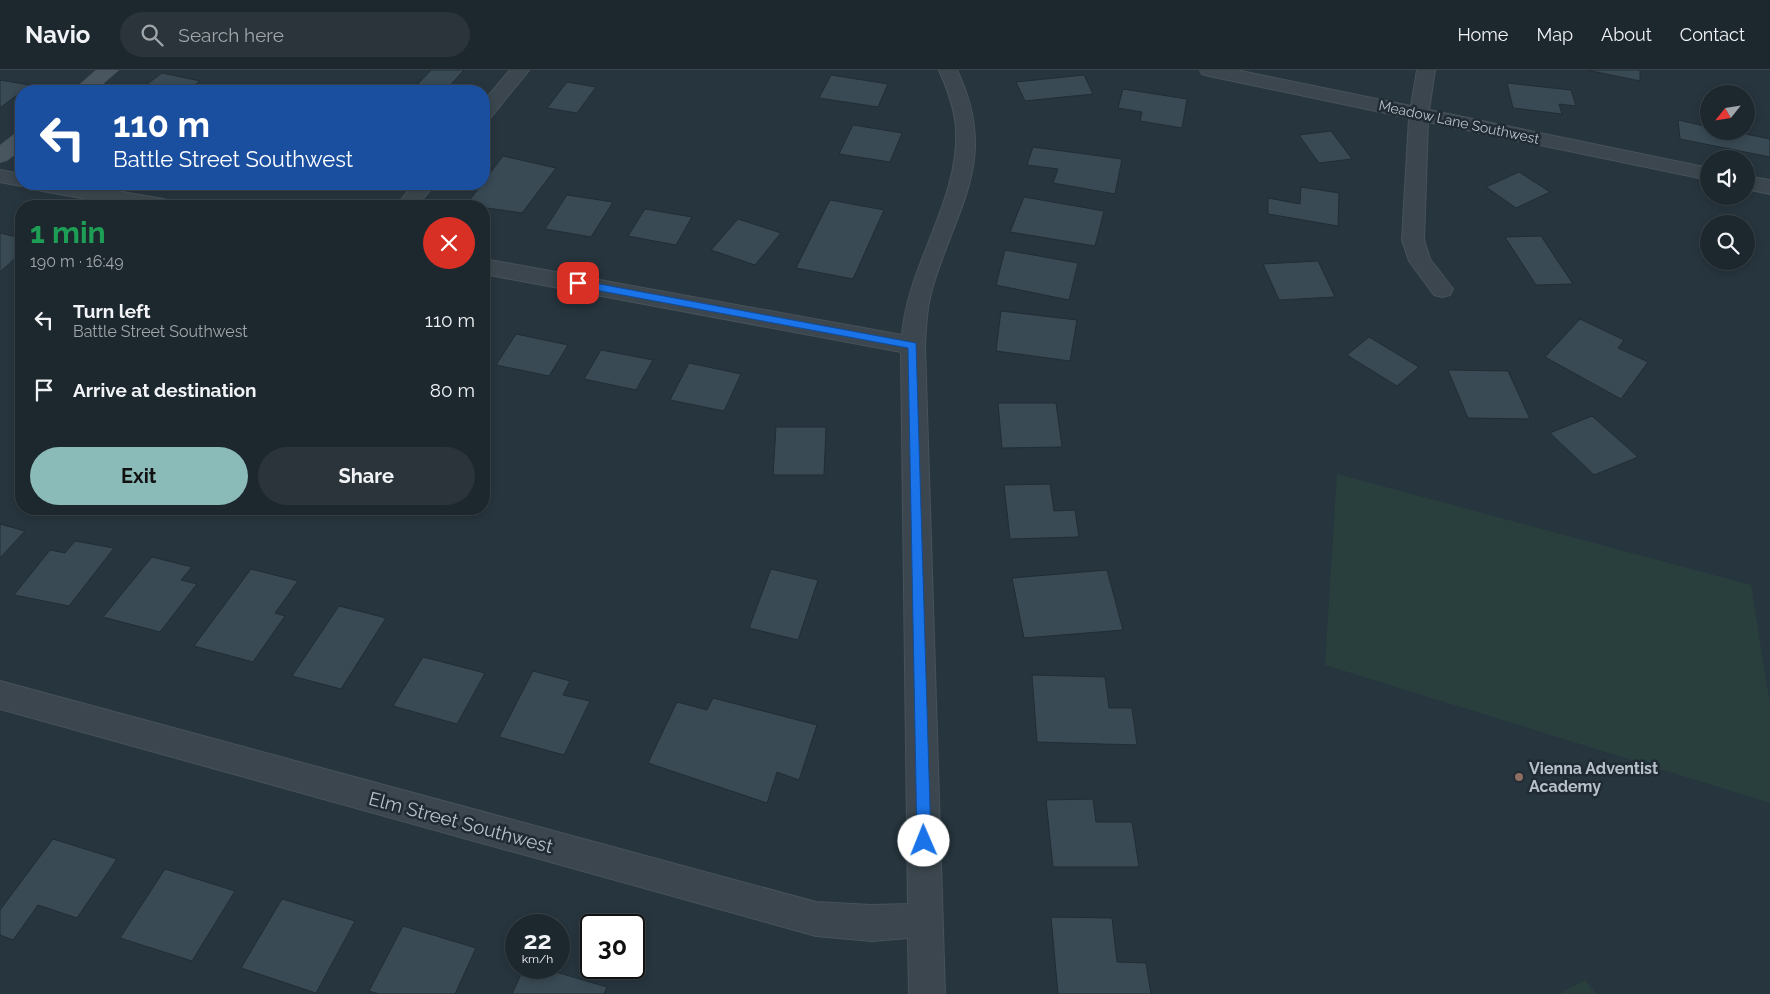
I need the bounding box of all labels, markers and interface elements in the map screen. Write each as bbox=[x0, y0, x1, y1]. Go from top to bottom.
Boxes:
search box bbox=[120, 12, 470, 57]
text: Navio bbox=[25, 20, 90, 49]
icon: search bbox=[138, 21, 166, 49]
text: Search here bbox=[178, 24, 284, 46]
text: Home bbox=[1457, 24, 1508, 45]
text: Map bbox=[1536, 24, 1573, 45]
text: About bbox=[1601, 24, 1652, 45]
text: Contact bbox=[1680, 24, 1745, 45]
north arrow bbox=[1700, 85, 1755, 140]
map controls bbox=[1700, 85, 1755, 270]
street label: Meadow Lane Southwest bbox=[1377, 97, 1541, 147]
text: 110 m bbox=[113, 104, 210, 145]
icon: left bbox=[30, 105, 95, 170]
text: Battle Street Southwest bbox=[113, 146, 353, 172]
button: sound bbox=[1700, 150, 1755, 205]
text: 1 min bbox=[30, 215, 106, 250]
button: search bbox=[1700, 215, 1755, 270]
button: close bbox=[423, 217, 475, 269]
text: 190 m · 16:49 bbox=[30, 252, 124, 271]
pin bbox=[557, 262, 599, 304]
icon: arrive bbox=[564, 269, 592, 297]
text: Turn left bbox=[73, 300, 150, 322]
icon: left bbox=[30, 306, 58, 334]
text: 110 m bbox=[425, 309, 475, 331]
text: Battle Street Southwest bbox=[73, 322, 248, 341]
icon: arrive bbox=[30, 376, 58, 404]
text: Arrive at destination bbox=[73, 379, 257, 401]
text: 80 m bbox=[430, 379, 475, 401]
button: Exit bbox=[30, 447, 248, 505]
button: Share bbox=[258, 447, 475, 505]
place label: Vienna Adventist Academy bbox=[1529, 759, 1658, 796]
marker: Vienna Adventist Academy bbox=[1513, 771, 1525, 783]
street label: Elm Street Southwest bbox=[367, 787, 556, 857]
position arrow bbox=[897, 814, 949, 866]
speed limit sign: 30 bbox=[580, 914, 645, 979]
text: 22 bbox=[523, 925, 552, 955]
text: km/h bbox=[522, 952, 553, 966]

